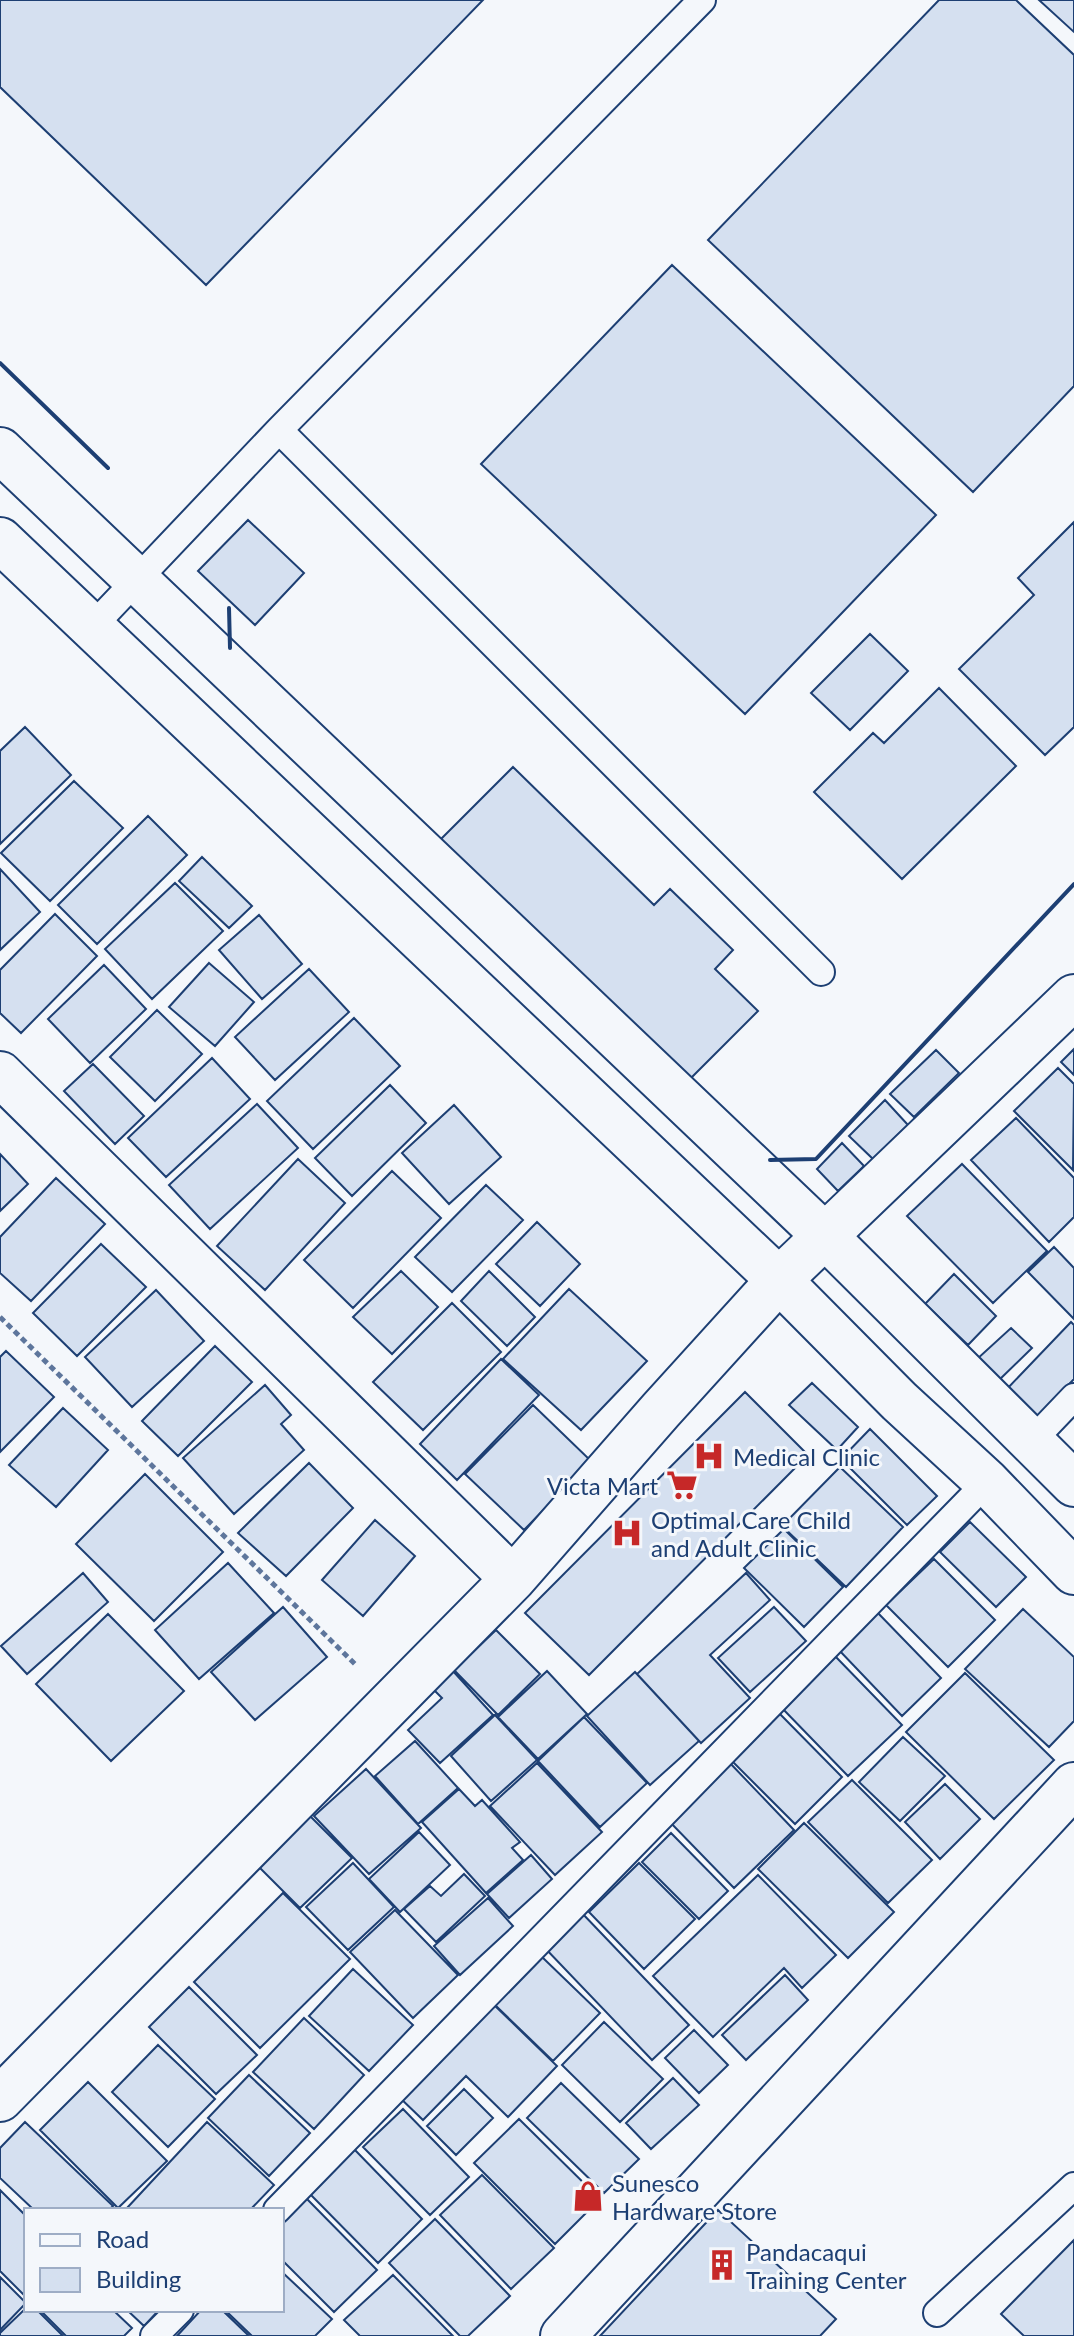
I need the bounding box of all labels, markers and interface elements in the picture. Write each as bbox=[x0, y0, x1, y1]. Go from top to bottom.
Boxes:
hospital icon: Medical Clinic bbox=[692, 1439, 726, 1473]
place label: Medical Clinic bbox=[733, 1442, 880, 1471]
supermarket icon: Victa Mart bbox=[665, 1468, 699, 1502]
place label: Victa Mart bbox=[547, 1471, 658, 1500]
place label: Optimal Care Child and Adult Clinic bbox=[651, 1505, 851, 1562]
hospital icon: Optimal Care Child and Adult Clinic bbox=[610, 1516, 644, 1550]
place label: Sunesco Hardware Store bbox=[612, 2168, 777, 2225]
shop icon: Sunesco Hardware Store bbox=[571, 2179, 605, 2213]
legend bbox=[24, 2208, 284, 2312]
text: Road bbox=[96, 2224, 149, 2253]
place label: Pandacaqui Training Center bbox=[746, 2237, 907, 2294]
building icon: Pandacaqui Training Center bbox=[705, 2248, 739, 2282]
text: Building bbox=[96, 2264, 181, 2293]

